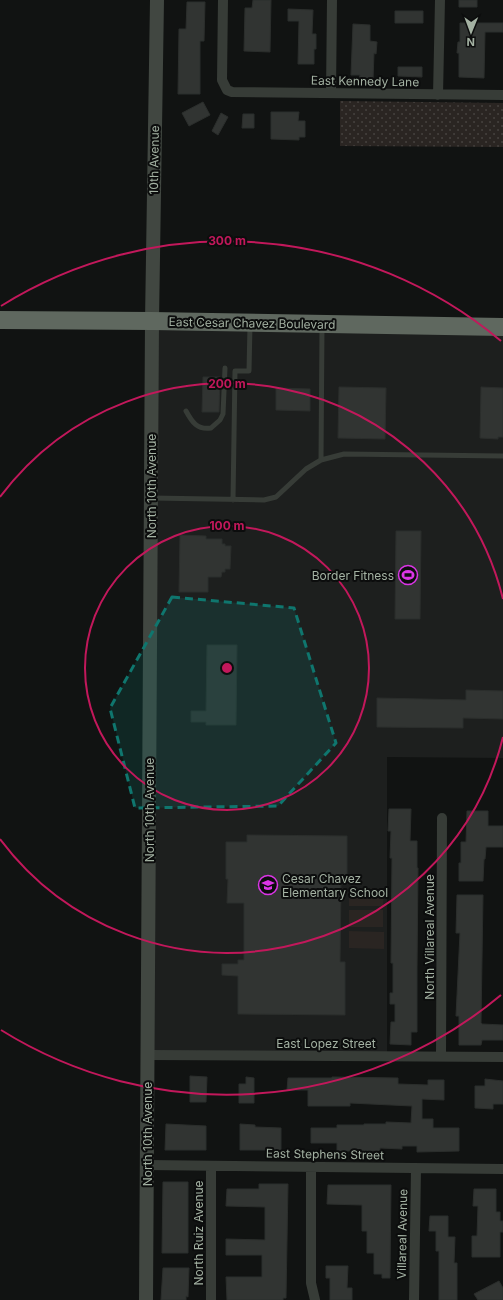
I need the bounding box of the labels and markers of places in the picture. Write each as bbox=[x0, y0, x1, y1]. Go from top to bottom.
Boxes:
sports icon: Border Fitness bbox=[397, 564, 419, 586]
place label: Border Fitness bbox=[312, 568, 394, 583]
centre of rings bbox=[220, 661, 234, 675]
place label: Cesar Chavez Elementary School bbox=[282, 871, 388, 900]
school or university icon: Cesar Chavez Elementary School bbox=[257, 874, 279, 896]

